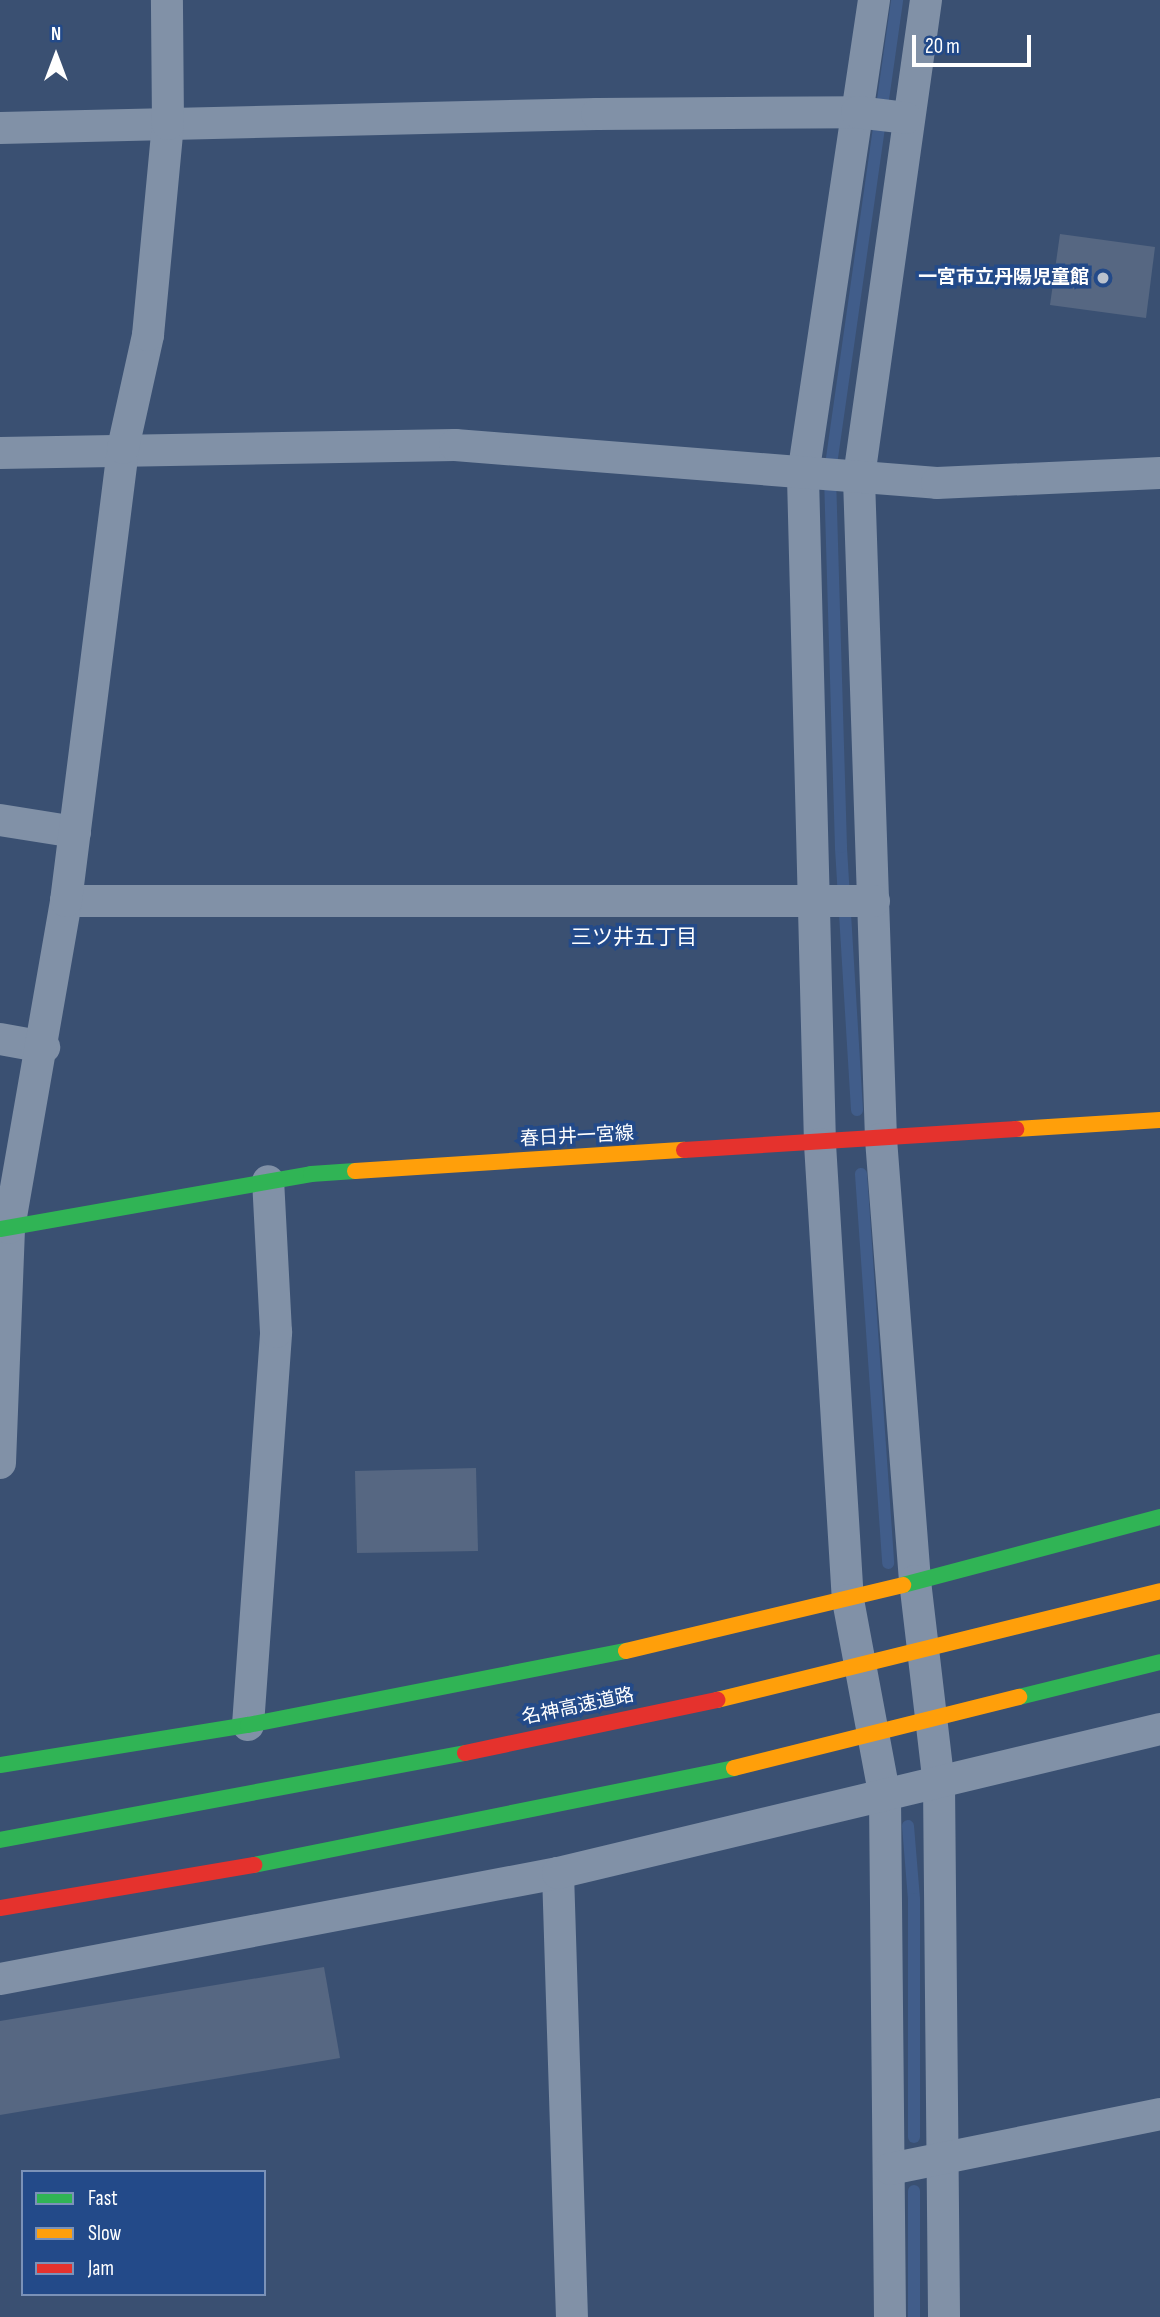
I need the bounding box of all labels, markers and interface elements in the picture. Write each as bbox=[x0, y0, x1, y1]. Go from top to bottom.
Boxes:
north arrow bbox=[21, 21, 91, 91]
scale bar bbox=[915, 21, 1034, 65]
text: N bbox=[51, 23, 61, 46]
text: 20 m bbox=[925, 34, 960, 59]
place label: 一宮市立丹陽児童館 bbox=[918, 267, 1089, 289]
marker: 一宮市立丹陽児童館 bbox=[1095, 270, 1111, 286]
district label: 三ツ井五丁目 bbox=[571, 925, 697, 951]
street label: 春日井一宮線 bbox=[519, 1123, 635, 1151]
street label: 名神高速道路 bbox=[520, 1684, 636, 1730]
legend bbox=[21, 2170, 266, 2296]
text: Fast bbox=[88, 2186, 118, 2211]
text: Slow bbox=[88, 2221, 121, 2246]
text: Jam bbox=[88, 2256, 114, 2281]

